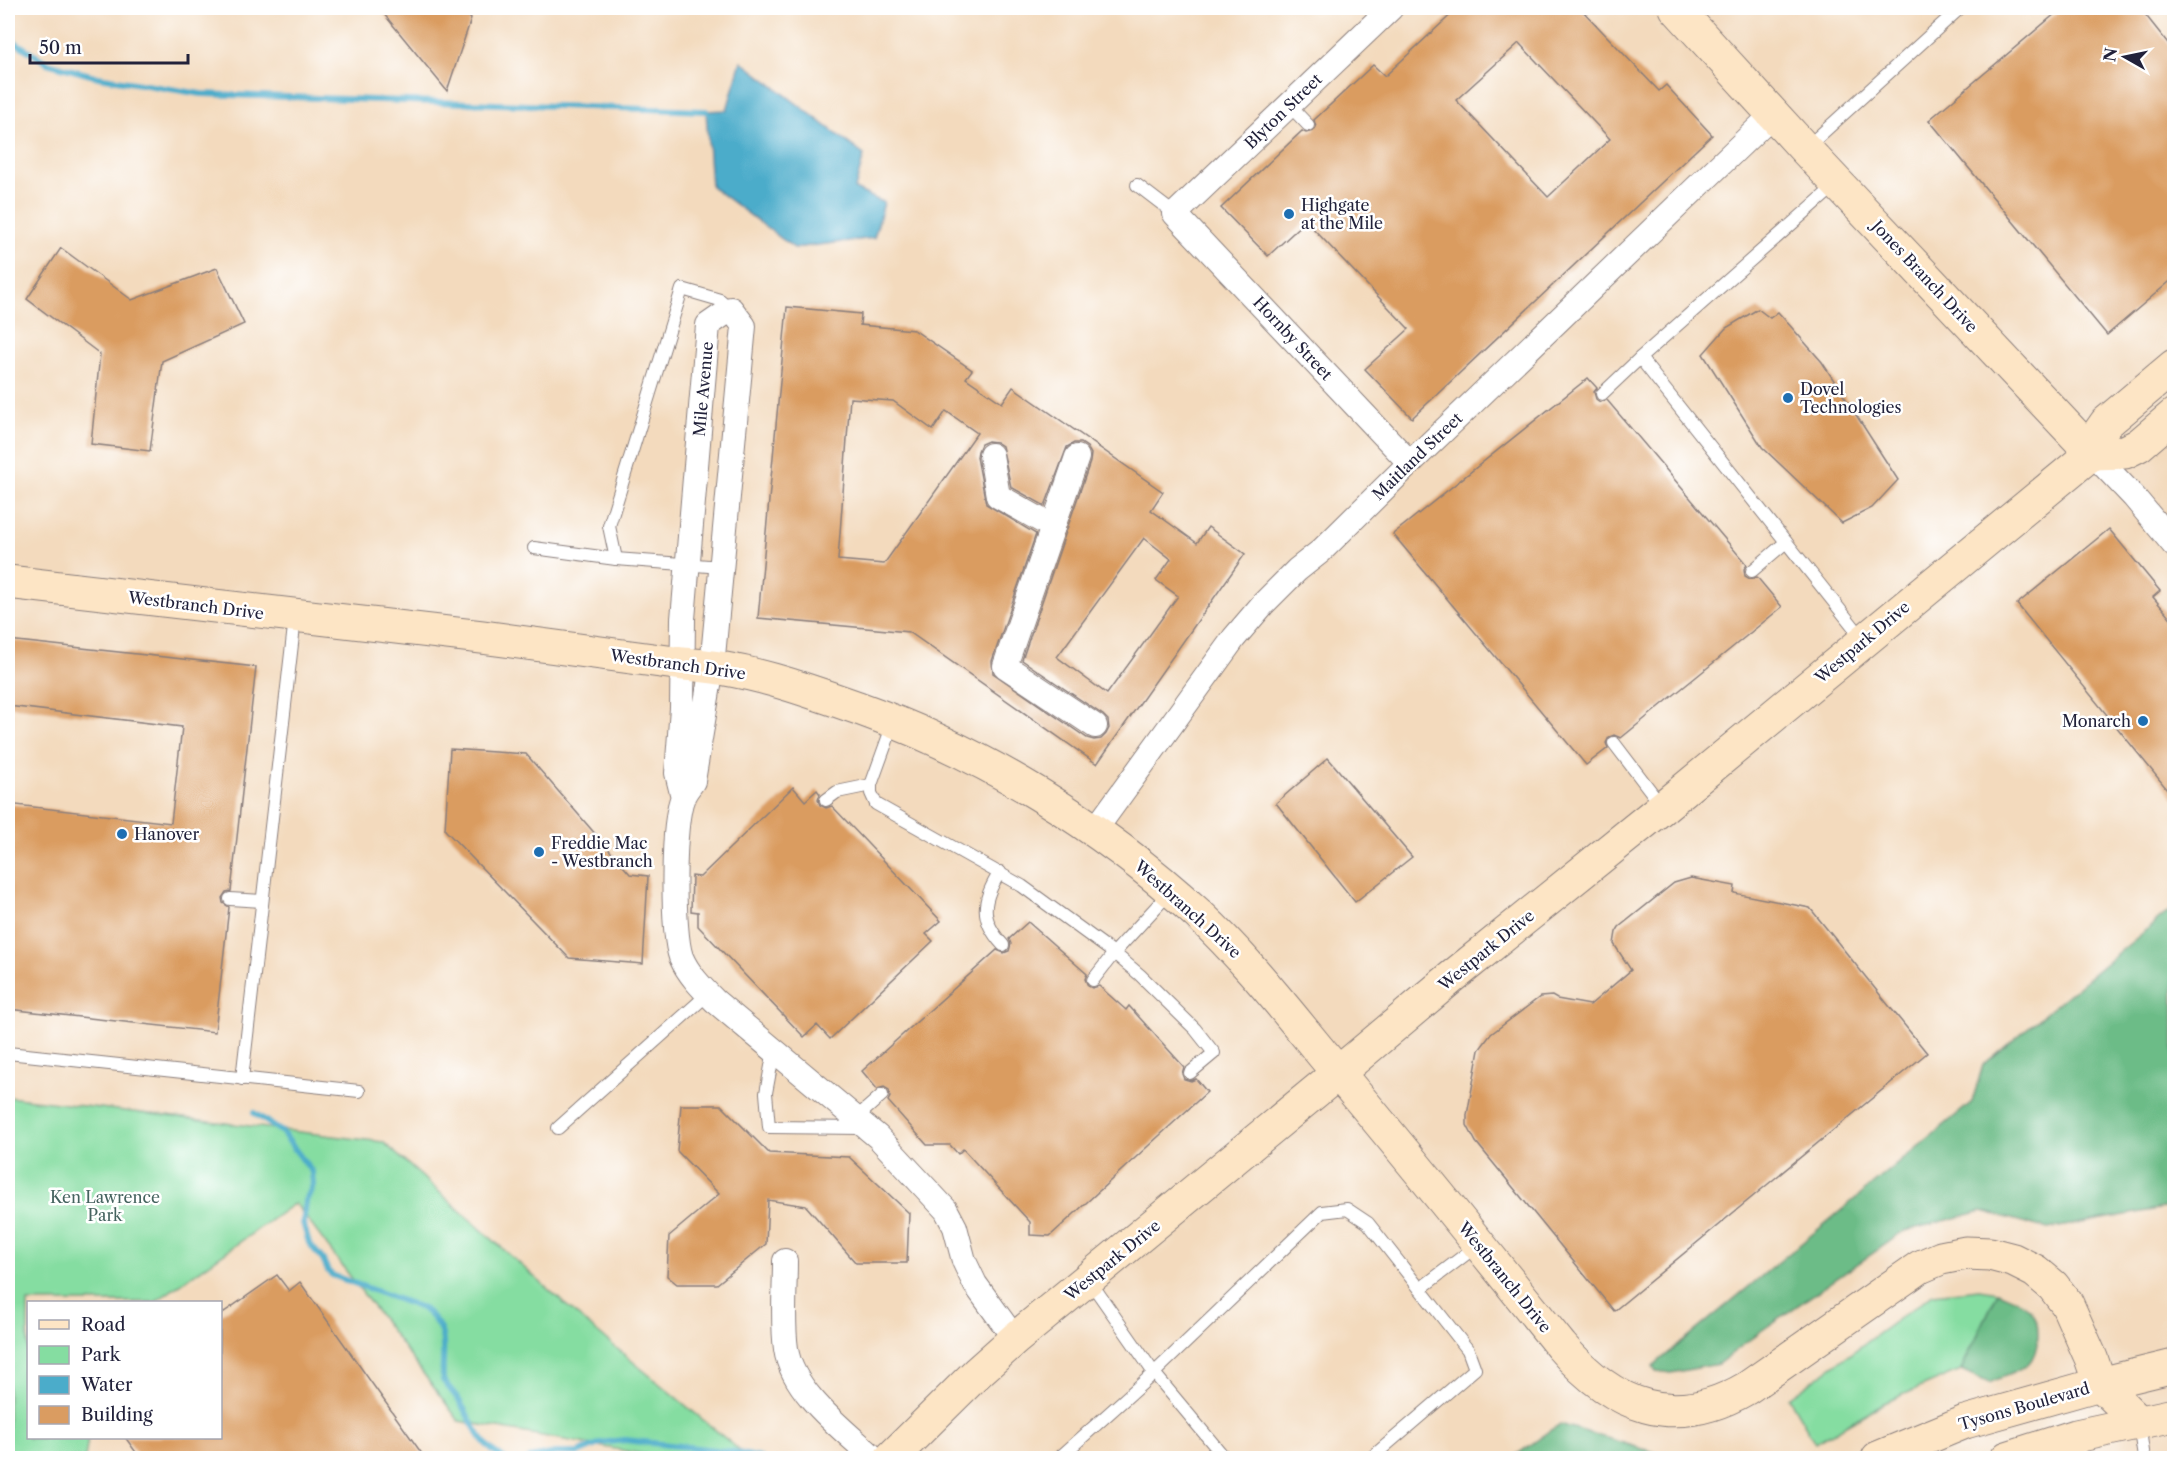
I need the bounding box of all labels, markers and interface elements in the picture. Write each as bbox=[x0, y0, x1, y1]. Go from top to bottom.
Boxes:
scale bar bbox=[30, 27, 188, 65]
north arrow bbox=[2095, 27, 2155, 87]
text: 50 m bbox=[39, 37, 82, 59]
text: N bbox=[2099, 46, 2121, 63]
street label: Blyton Street bbox=[1240, 69, 1326, 153]
place label: Highgate at the Mile bbox=[1301, 195, 1383, 233]
marker: Highgate at the Mile bbox=[1282, 207, 1296, 221]
street label: Jones Branch Drive bbox=[1866, 214, 1982, 336]
street label: Hornby Street bbox=[1249, 292, 1337, 384]
street label: Mile Avenue bbox=[689, 341, 717, 437]
place label: Dovel Technologies bbox=[1800, 379, 1901, 417]
marker: Dovel Technologies bbox=[1781, 391, 1795, 405]
street label: Maitland Street bbox=[1368, 408, 1466, 504]
street label: Westbranch Drive bbox=[126, 587, 265, 623]
street label: Westpark Drive bbox=[1810, 597, 1913, 688]
street label: Westbranch Drive bbox=[608, 644, 747, 683]
place label: Monarch bbox=[2062, 711, 2131, 731]
marker: Monarch bbox=[2136, 714, 2150, 728]
place label: Hanover bbox=[134, 824, 200, 844]
marker: Hanover bbox=[115, 827, 129, 841]
place label: Freddie Mac - Westbranch bbox=[551, 833, 653, 871]
marker: Freddie Mac - Westbranch bbox=[532, 845, 546, 859]
street label: Westbranch Drive bbox=[1130, 855, 1246, 962]
street label: Westpark Drive bbox=[1433, 905, 1538, 995]
park label: Ken Lawrence Park bbox=[50, 1187, 160, 1225]
street label: Westpark Drive bbox=[1059, 1215, 1164, 1305]
street label: Westbranch Drive bbox=[1454, 1217, 1556, 1336]
legend bbox=[27, 1301, 222, 1439]
text: Road bbox=[81, 1314, 126, 1336]
text: Park bbox=[81, 1344, 122, 1366]
text: Water bbox=[80, 1374, 133, 1396]
street label: Tysons Boulevard bbox=[1956, 1378, 2092, 1434]
text: Building bbox=[81, 1404, 153, 1426]

